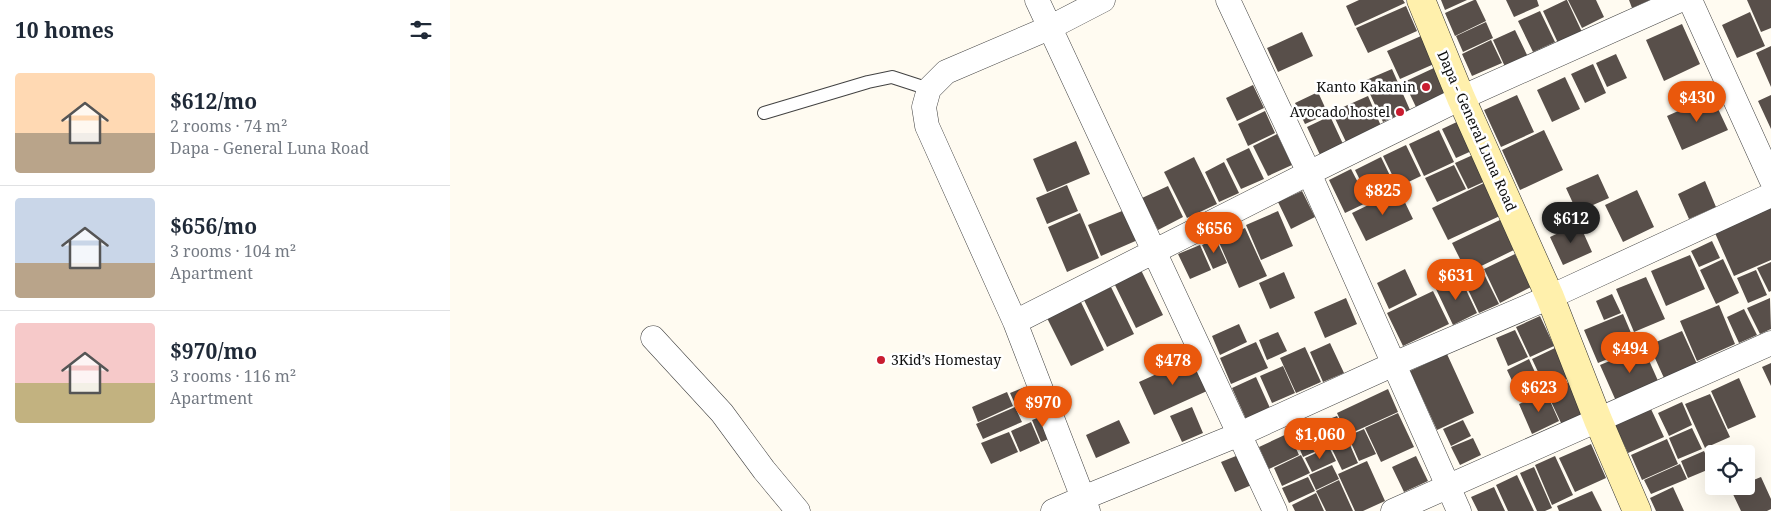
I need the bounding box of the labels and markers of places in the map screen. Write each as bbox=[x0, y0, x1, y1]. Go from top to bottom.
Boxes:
place label: Kanto Kakanin bbox=[1316, 77, 1416, 96]
pin: $430 bbox=[1667, 80, 1727, 123]
marker: Kanto Kakanin bbox=[1420, 81, 1432, 93]
place label: Avocado hostel bbox=[1290, 102, 1391, 121]
marker: Avocado hostel bbox=[1394, 106, 1406, 118]
pin: $825 bbox=[1353, 174, 1413, 216]
pin: $612 bbox=[1541, 202, 1601, 244]
pin: $656 bbox=[1184, 212, 1244, 254]
pin: $631 bbox=[1426, 258, 1486, 301]
pin: $494 bbox=[1600, 332, 1660, 374]
pin: $478 bbox=[1143, 344, 1203, 386]
place label: 3Kid’s Homestay bbox=[891, 350, 1001, 369]
marker: 3Kid’s Homestay bbox=[875, 354, 887, 366]
pin: $623 bbox=[1509, 370, 1569, 413]
pin: $970 bbox=[1013, 386, 1073, 428]
pin: $1,060 bbox=[1279, 418, 1361, 460]

